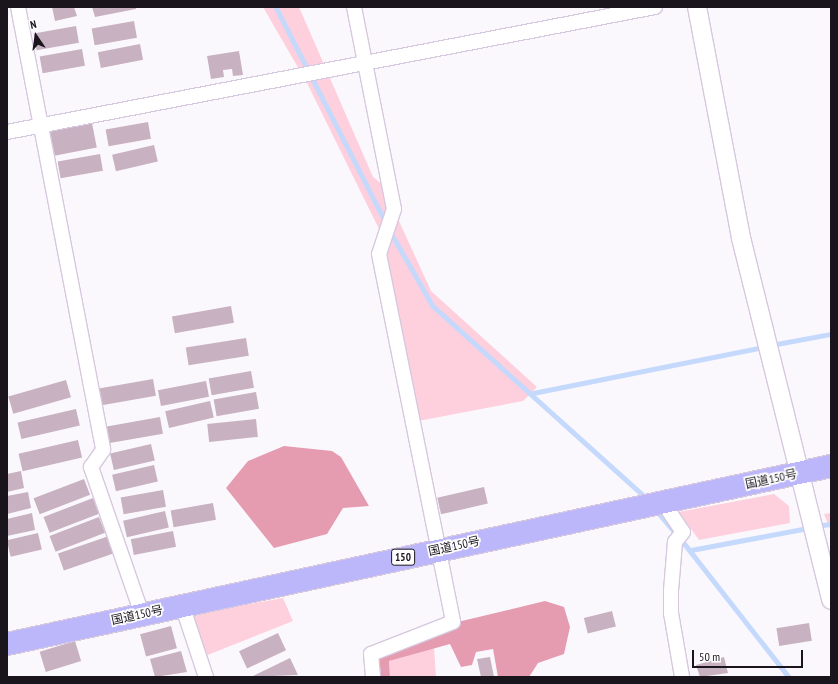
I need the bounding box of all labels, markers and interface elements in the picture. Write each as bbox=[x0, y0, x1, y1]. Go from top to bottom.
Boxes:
north arrow bbox=[16, 16, 56, 56]
text: N bbox=[29, 17, 38, 32]
street label: 国道150号 bbox=[744, 467, 798, 491]
street label: 国道150号 bbox=[427, 534, 481, 558]
road number: 150 bbox=[391, 548, 415, 566]
street label: 国道150号 bbox=[110, 603, 164, 627]
scale bar bbox=[694, 642, 805, 668]
text: 50 m bbox=[699, 649, 720, 664]

